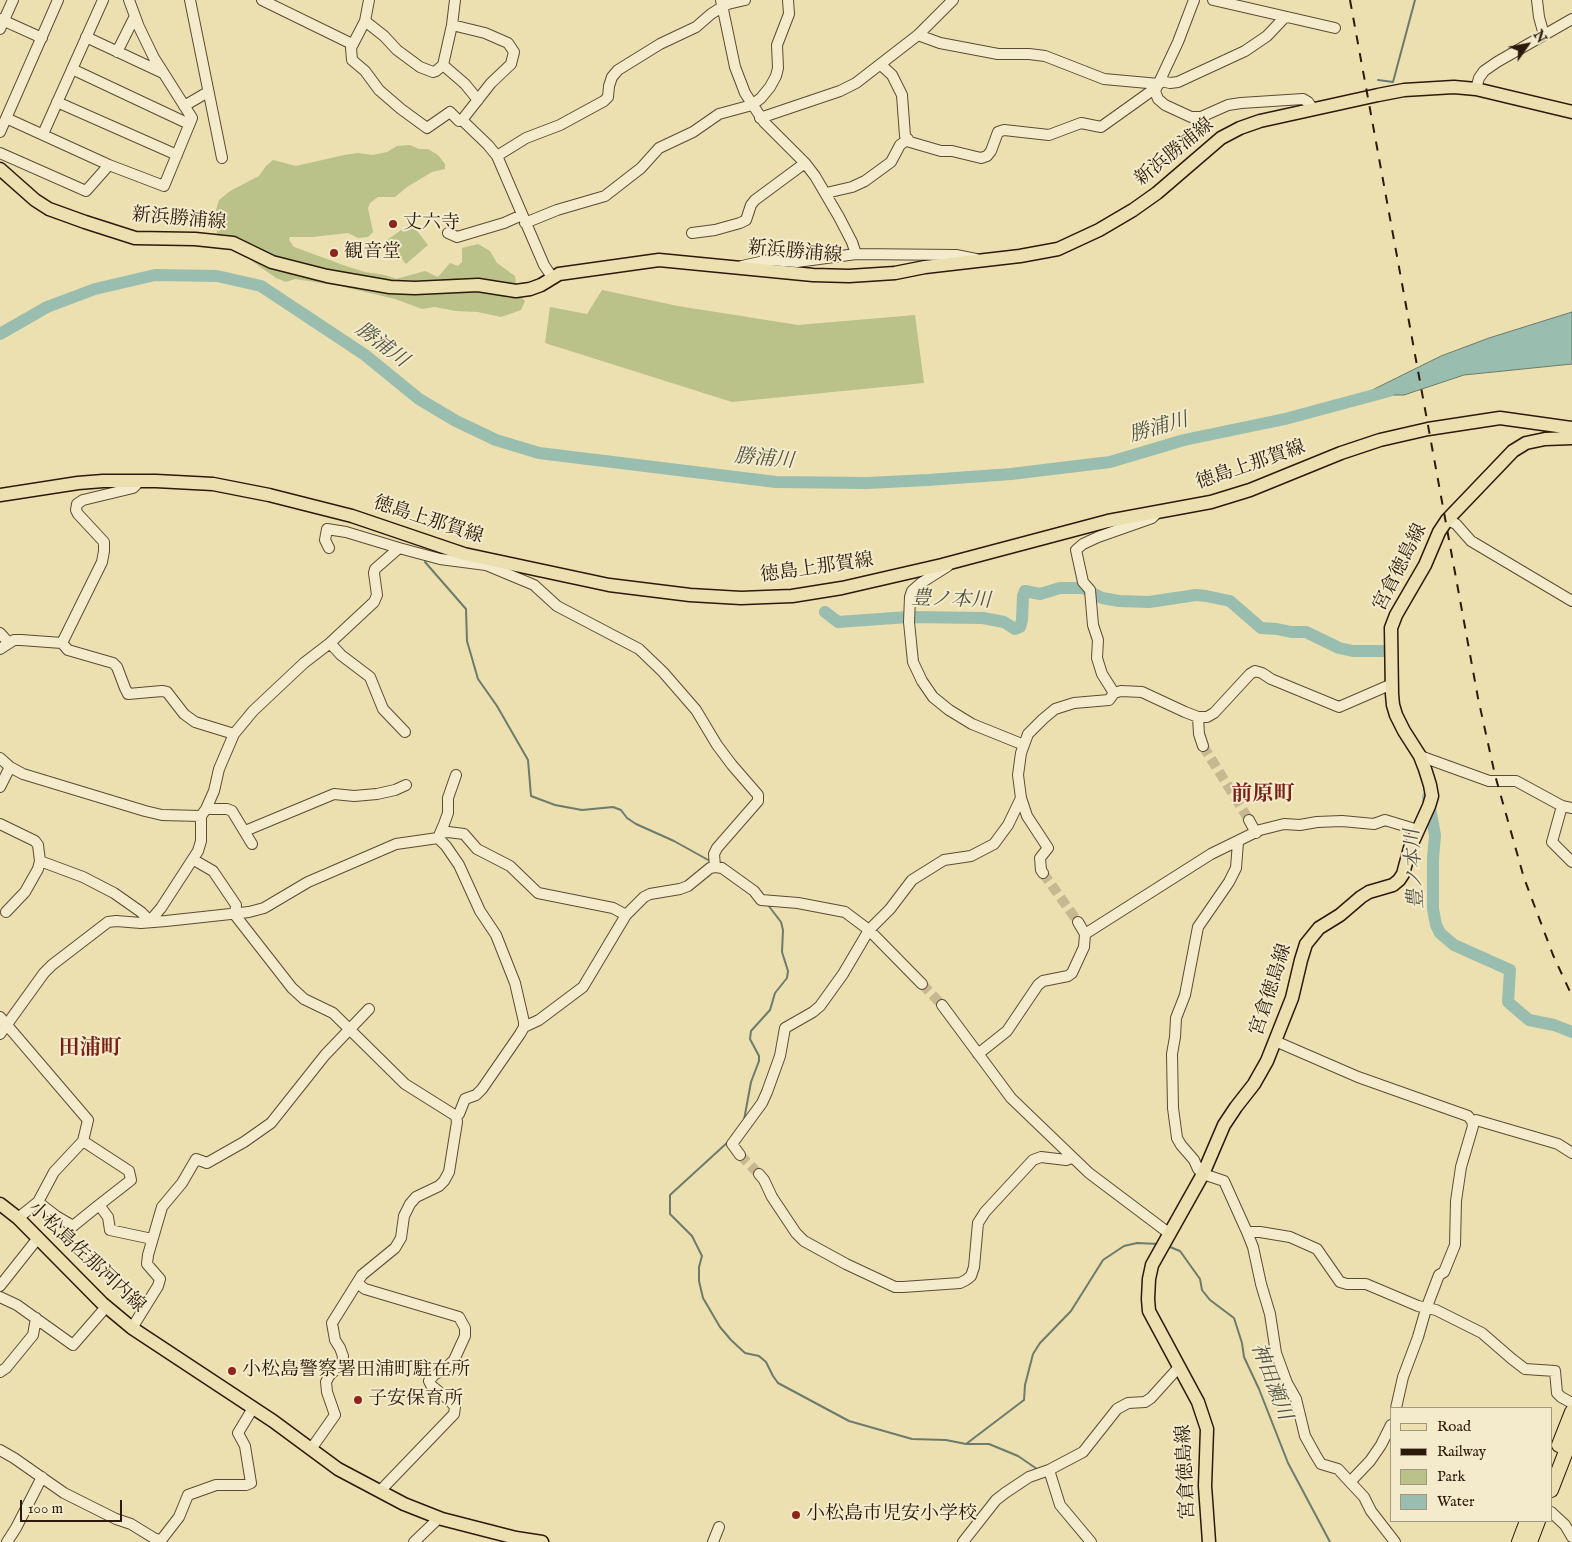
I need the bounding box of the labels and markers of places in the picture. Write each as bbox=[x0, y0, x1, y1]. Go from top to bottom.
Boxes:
place label: 丈六寺 bbox=[403, 213, 460, 235]
marker: 丈六寺 bbox=[387, 218, 399, 230]
place label: 観音堂 bbox=[344, 242, 401, 264]
marker: 観音堂 bbox=[328, 247, 340, 259]
place label: 小松島警察署田浦町駐在所 bbox=[242, 1360, 470, 1382]
marker: 小松島警察署田浦町駐在所 bbox=[226, 1365, 238, 1377]
place label: 子安保育所 bbox=[368, 1389, 463, 1411]
marker: 子安保育所 bbox=[352, 1394, 364, 1406]
place label: 小松島市児安小学校 bbox=[806, 1504, 977, 1526]
marker: 小松島市児安小学校 bbox=[790, 1509, 802, 1521]

